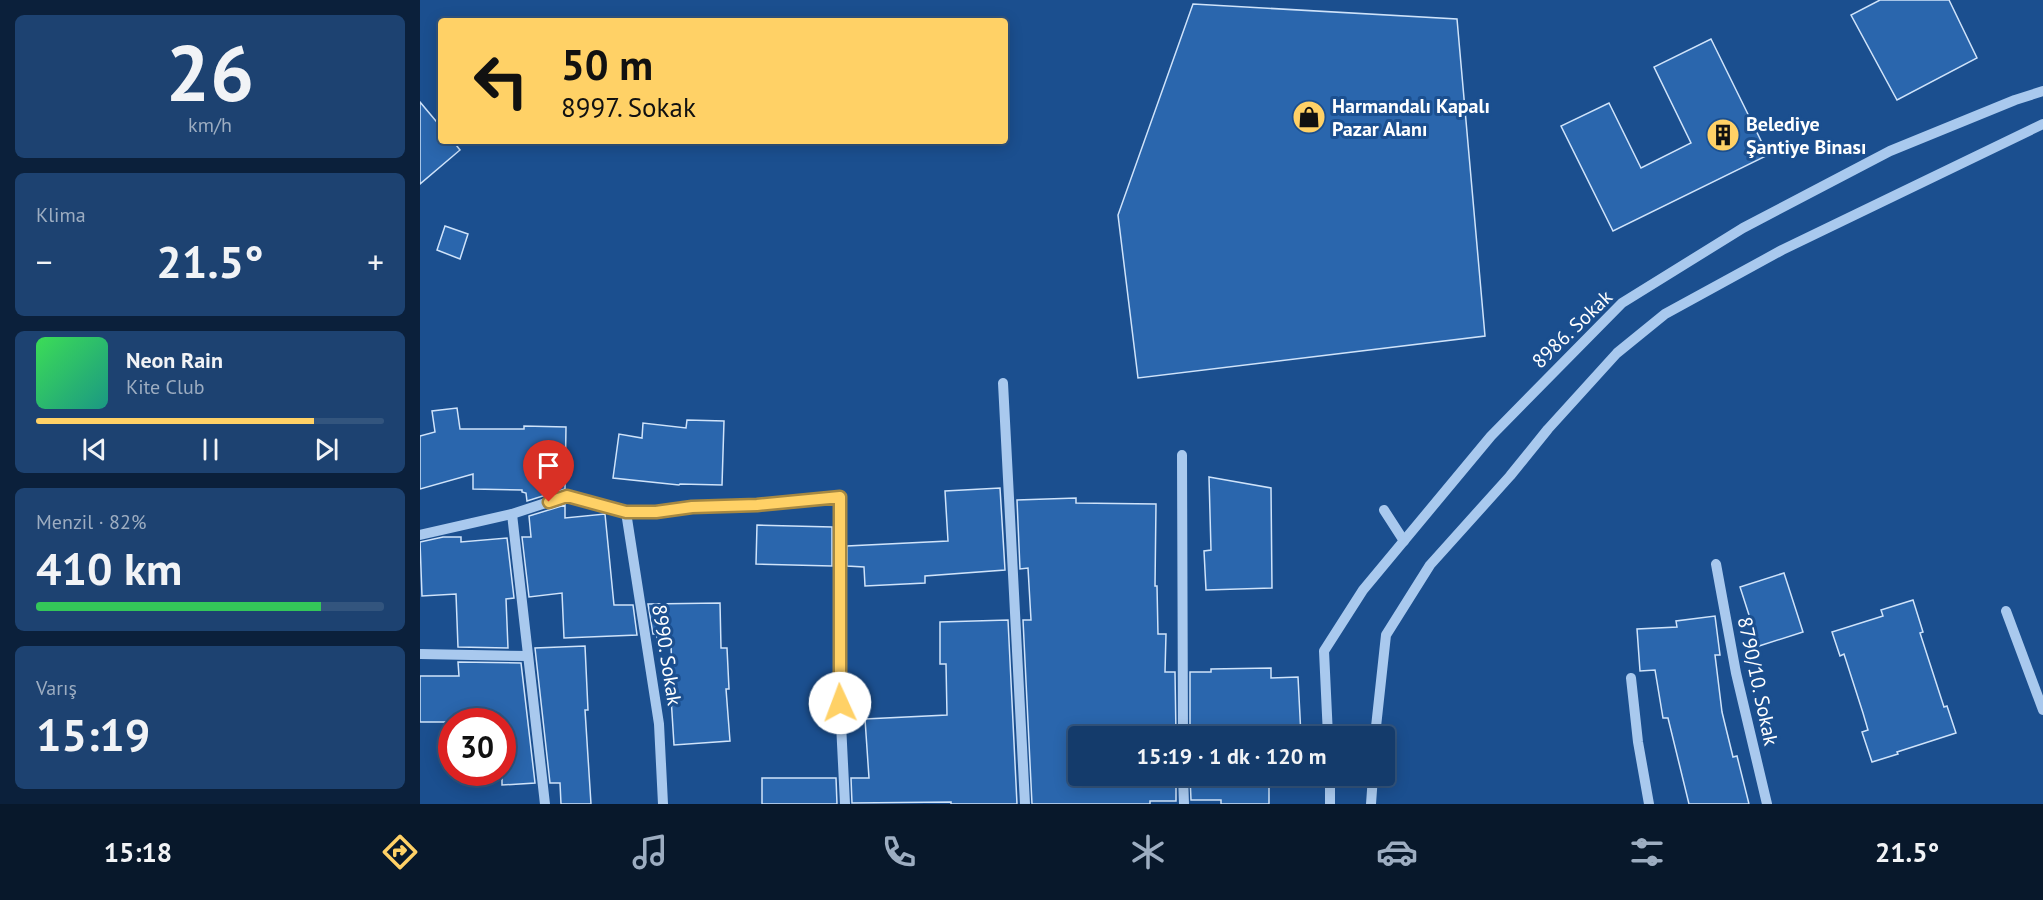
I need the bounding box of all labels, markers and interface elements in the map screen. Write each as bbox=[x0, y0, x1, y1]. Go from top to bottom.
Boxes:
text: 26 bbox=[166, 22, 254, 123]
text: 50 m bbox=[561, 37, 653, 92]
icon: left bbox=[462, 42, 540, 120]
text: 8997. Sokak bbox=[561, 90, 696, 124]
place label: Harmandalı Kapalı Pazar Alanı bbox=[1332, 93, 1490, 142]
shop icon: Harmandalı Kapalı Pazar Alanı bbox=[1291, 99, 1327, 135]
place label: Belediye Şantiye Binası bbox=[1746, 111, 1866, 160]
text: km/h bbox=[188, 112, 232, 138]
building icon: Belediye Şantiye Binası bbox=[1705, 117, 1741, 153]
text: Klima bbox=[36, 202, 86, 228]
text: 21.5° bbox=[156, 232, 264, 290]
text: − bbox=[36, 240, 53, 283]
text: + bbox=[367, 240, 384, 283]
street label: 8986. Sokak bbox=[1526, 284, 1618, 374]
text: Neon Rain bbox=[126, 346, 223, 374]
text: Kite Club bbox=[126, 374, 204, 400]
icon: previous bbox=[78, 433, 111, 466]
icon: pause bbox=[194, 433, 227, 466]
icon: next bbox=[310, 433, 343, 466]
pin bbox=[523, 440, 574, 502]
icon: arrive bbox=[532, 449, 565, 482]
text: Menzil · 82% bbox=[36, 509, 146, 535]
text: 410 km bbox=[36, 539, 182, 597]
street label: 8990. Sokak bbox=[646, 603, 688, 708]
street label: 8790/10. Sokak bbox=[1732, 614, 1784, 748]
position arrow bbox=[808, 671, 872, 735]
text: Varış bbox=[36, 675, 77, 701]
text: 15:19 bbox=[36, 705, 150, 763]
speed limit sign: 30 bbox=[438, 708, 516, 786]
text: 15:19 · 1 dk · 120 m bbox=[1137, 742, 1326, 770]
icon: directions bbox=[379, 831, 421, 873]
icon: music bbox=[629, 831, 671, 873]
icon: phone bbox=[878, 831, 920, 873]
icon: climate bbox=[1127, 831, 1169, 873]
icon: car bbox=[1376, 831, 1418, 873]
icon: filters bbox=[1626, 831, 1668, 873]
text: 15:18 bbox=[104, 835, 172, 869]
text: 21.5° bbox=[1875, 835, 1939, 869]

